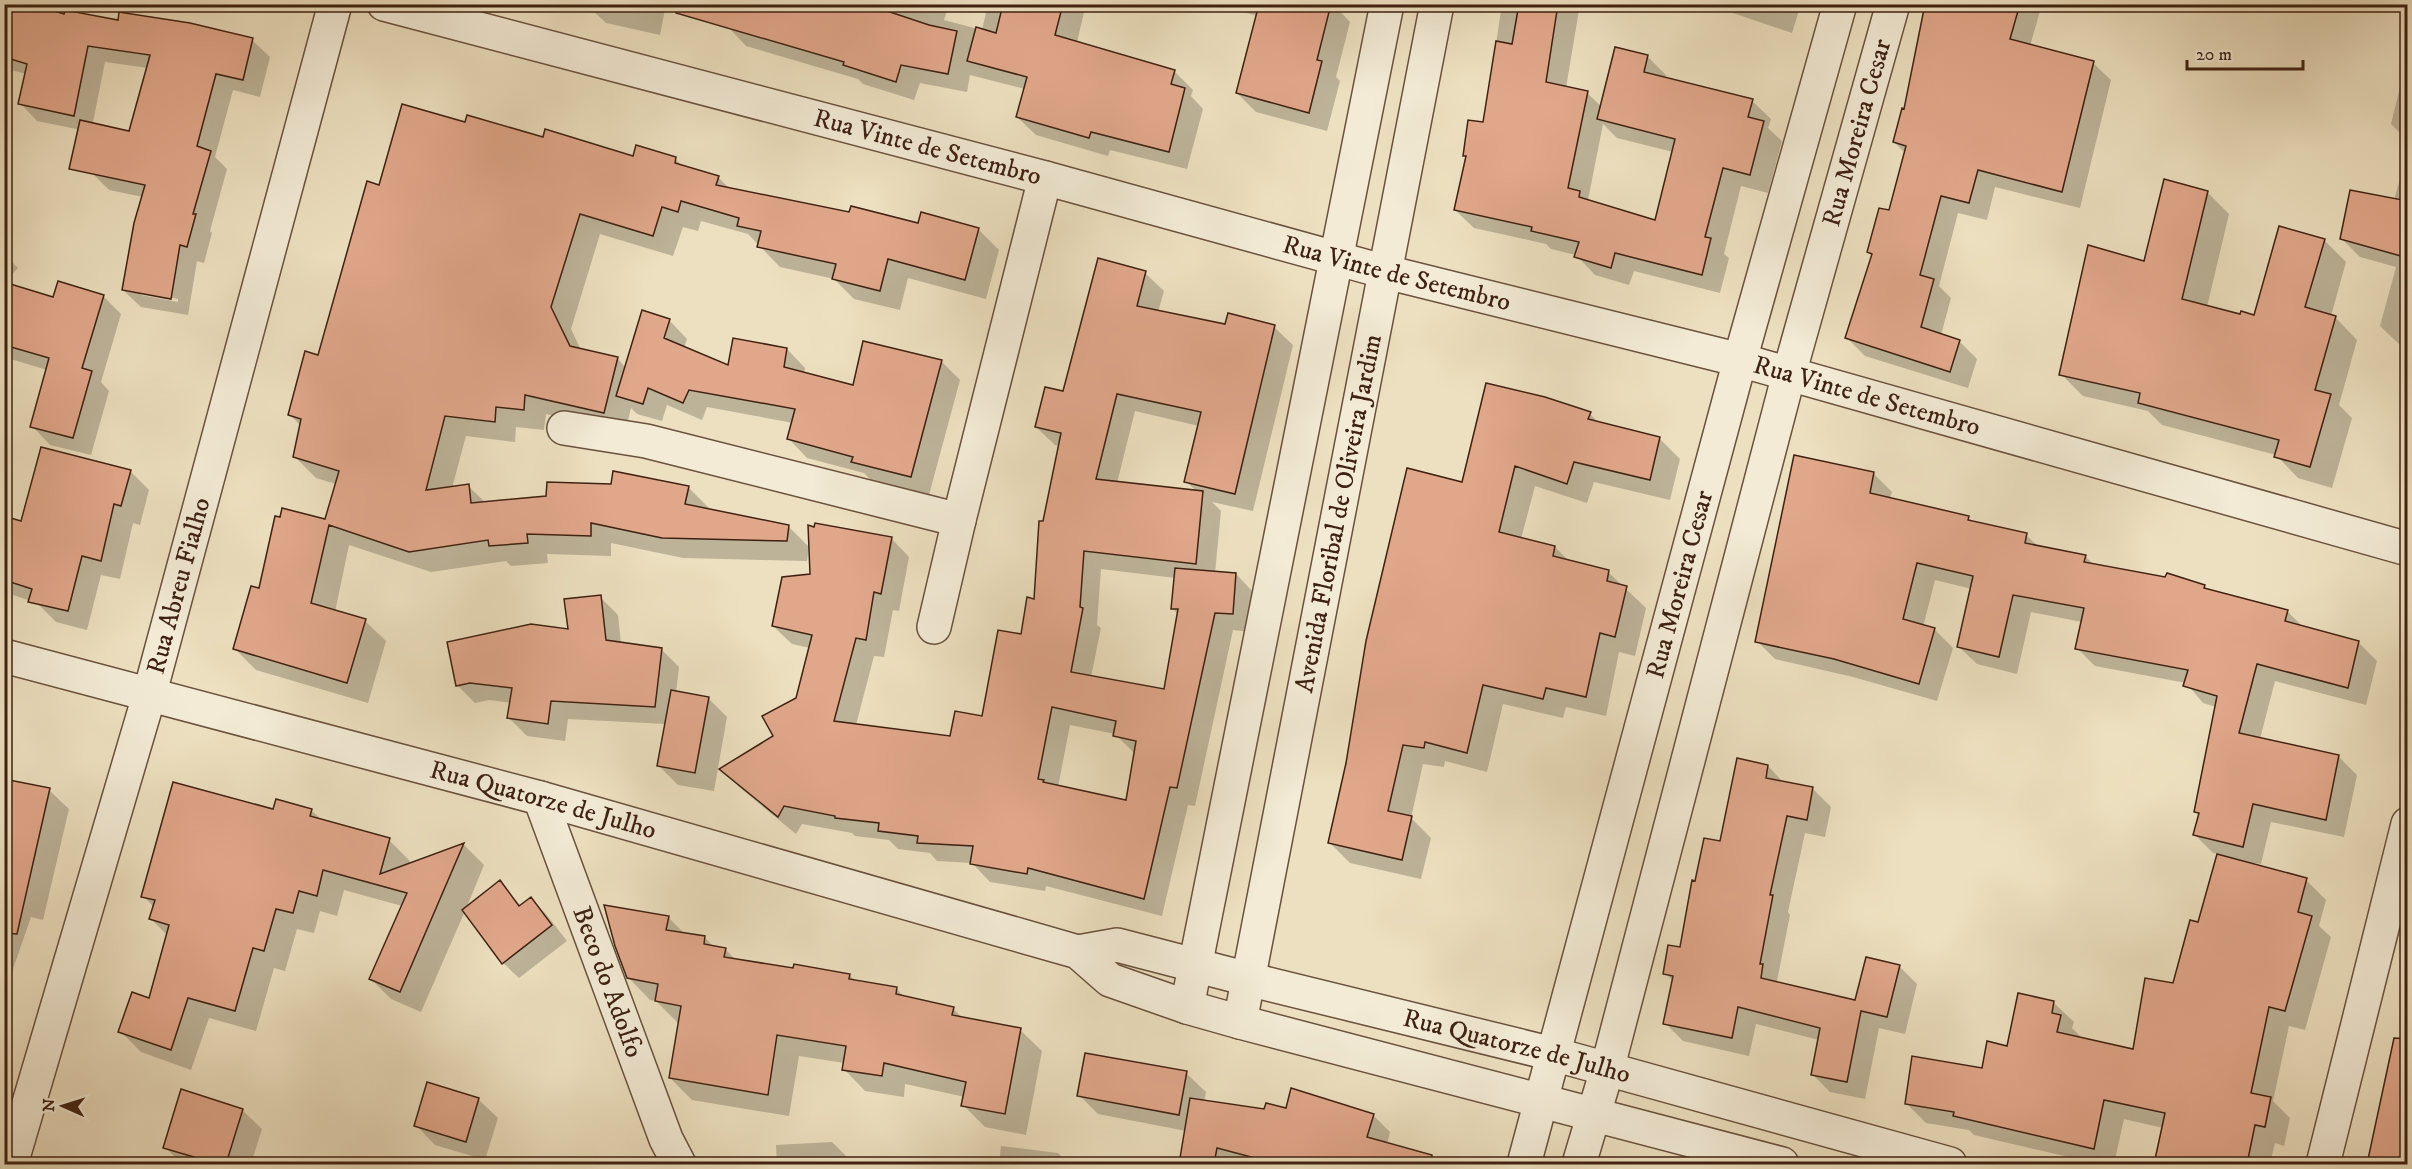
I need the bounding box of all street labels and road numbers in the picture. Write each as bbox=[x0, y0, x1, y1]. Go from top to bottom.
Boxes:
street label: Rua Moreira Cesar bbox=[1815, 35, 1899, 230]
street label: Rua Vinte de Setembro bbox=[810, 101, 1045, 193]
street label: Rua Vinte de Setembro bbox=[1279, 228, 1514, 319]
street label: Avenida Floribal de Oliveira Jardim bbox=[1288, 331, 1389, 695]
street label: Rua Vinte de Setembro bbox=[1750, 348, 1984, 444]
street label: Rua Moreira Cesar bbox=[1639, 487, 1721, 682]
street label: Rua Abreu Fialho bbox=[139, 494, 218, 678]
street label: Rua Quatorze de Julho bbox=[426, 753, 660, 847]
street label: Beco do Adolfo bbox=[565, 902, 651, 1062]
street label: Rua Quatorze de Julho bbox=[1400, 1001, 1634, 1091]

